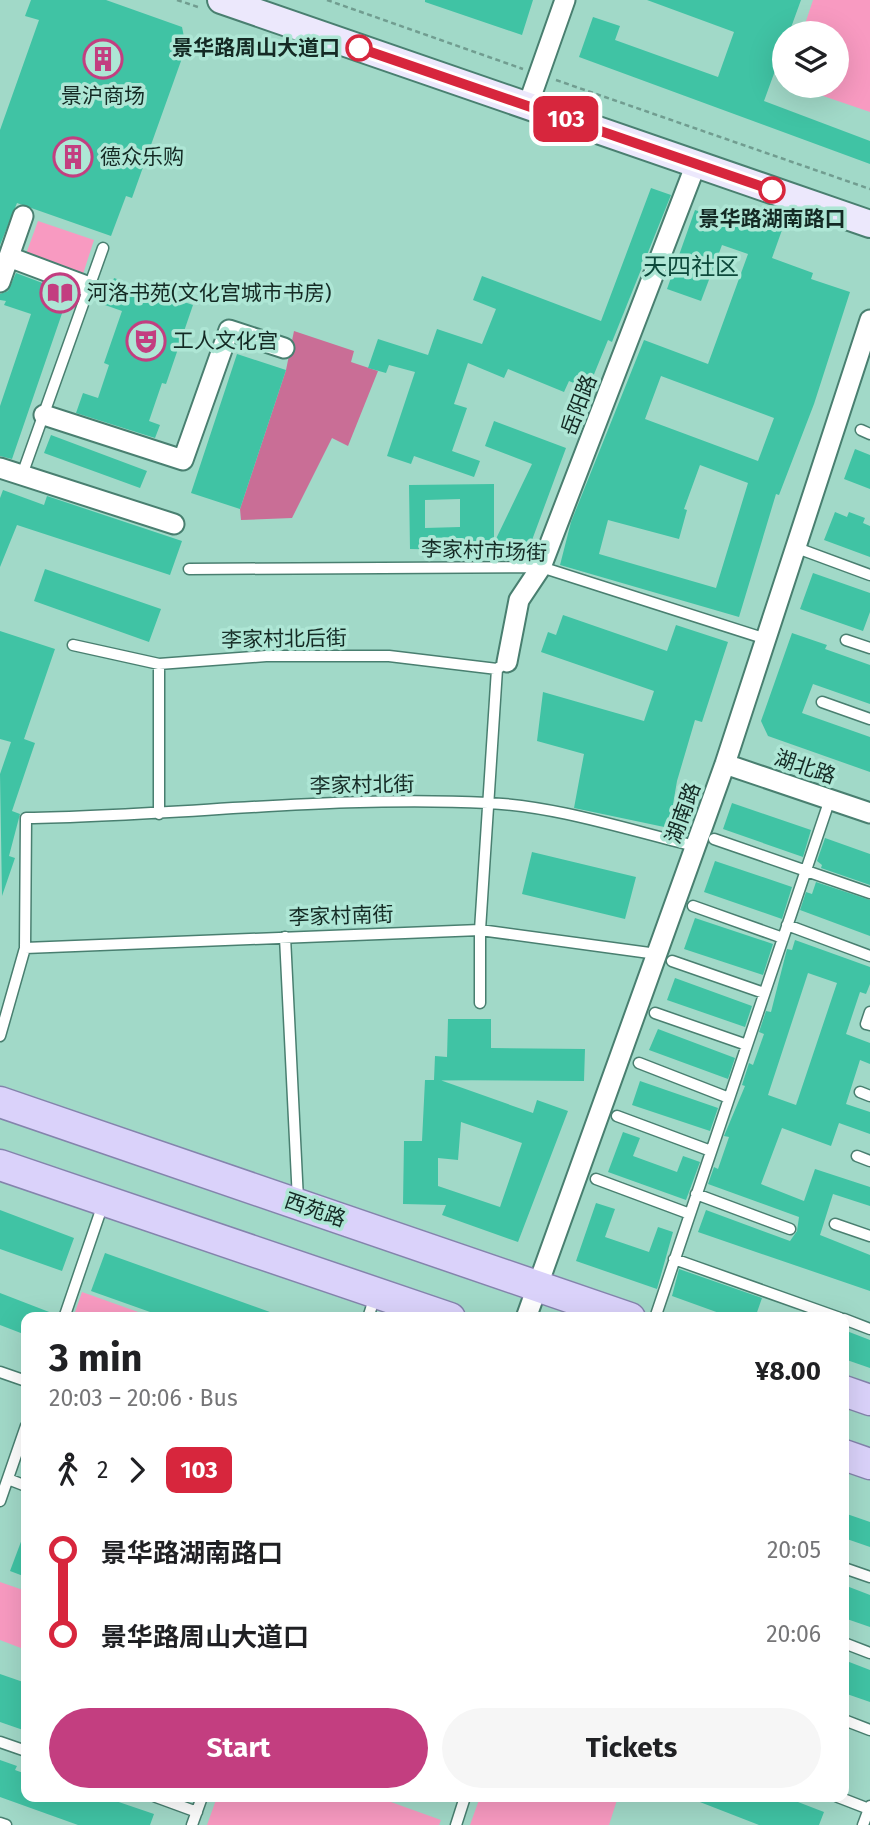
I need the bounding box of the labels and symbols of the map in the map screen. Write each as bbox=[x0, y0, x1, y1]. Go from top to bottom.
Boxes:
place label: 景华路周山大道口 bbox=[172, 35, 340, 61]
marker: 景华路周山大道口 bbox=[346, 35, 372, 61]
building icon: 景沪商场 bbox=[82, 38, 124, 80]
place label: 景沪商场 bbox=[61, 83, 145, 109]
line badge: 103 bbox=[526, 96, 606, 142]
building icon: 德众乐购 bbox=[52, 136, 94, 178]
place label: 德众乐购 bbox=[100, 144, 184, 170]
marker: 景华路湖南路口 bbox=[759, 177, 785, 203]
place label: 景华路湖南路口 bbox=[699, 206, 846, 232]
district label: 天四社区 bbox=[643, 253, 739, 281]
library icon: 河洛书苑(文化宫城市书房) bbox=[39, 272, 81, 314]
place label: 河洛书苑(文化宫城市书房) bbox=[87, 280, 332, 306]
theatre icon: 工人文化宫 bbox=[125, 320, 167, 362]
place label: 工人文化宫 bbox=[173, 328, 278, 354]
street label: 岳阳路 bbox=[556, 371, 602, 439]
street label: 李家村市场街 bbox=[421, 536, 547, 566]
street label: 李家村北后街 bbox=[221, 625, 347, 653]
street label: 湖北路 bbox=[771, 744, 839, 790]
street label: 李家村北街 bbox=[309, 771, 415, 799]
street label: 湖南路 bbox=[660, 779, 706, 847]
street label: 李家村南街 bbox=[288, 901, 394, 931]
street label: 西苑路 bbox=[281, 1187, 349, 1233]

